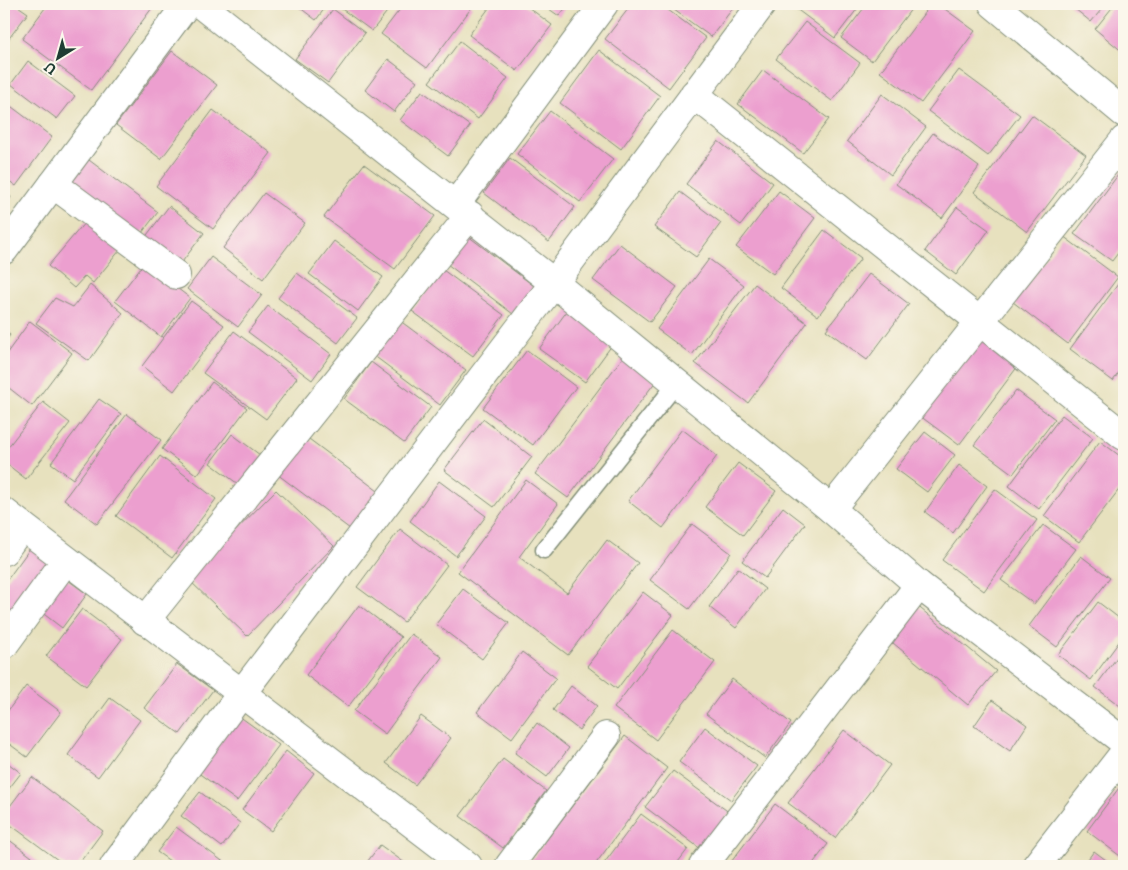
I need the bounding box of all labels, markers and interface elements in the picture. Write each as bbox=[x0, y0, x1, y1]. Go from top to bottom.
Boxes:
north arrow bbox=[32, 32, 82, 82]
text: U bbox=[41, 57, 61, 78]

